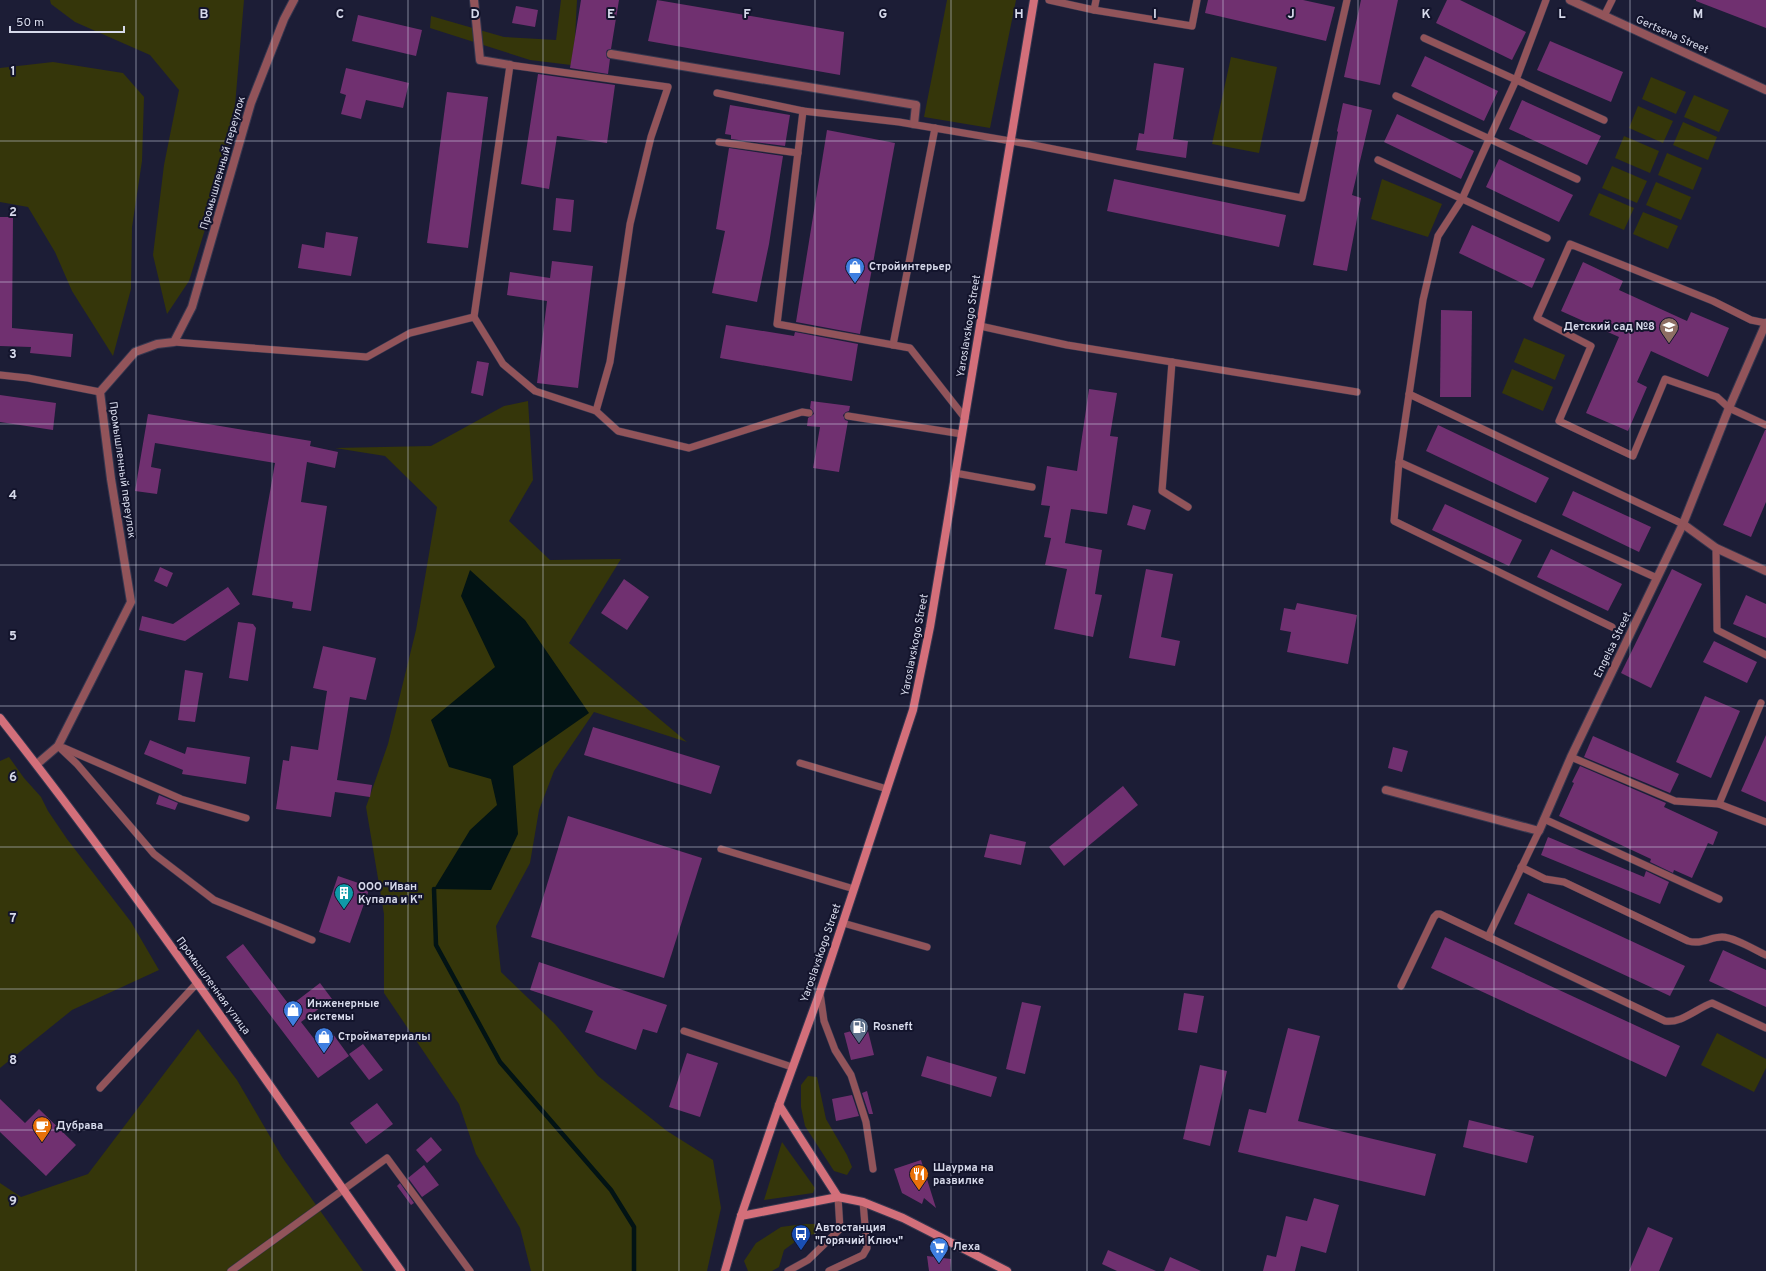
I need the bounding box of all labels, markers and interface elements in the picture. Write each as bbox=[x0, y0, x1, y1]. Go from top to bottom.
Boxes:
text: B bbox=[200, 7, 209, 23]
text: C bbox=[336, 7, 344, 23]
text: D bbox=[470, 7, 480, 23]
text: E bbox=[607, 7, 615, 23]
text: F bbox=[743, 7, 751, 23]
text: G bbox=[879, 7, 888, 23]
text: H bbox=[1014, 7, 1024, 23]
text: I bbox=[1153, 7, 1157, 23]
text: J bbox=[1287, 7, 1295, 23]
text: K bbox=[1421, 7, 1431, 23]
text: L bbox=[1558, 7, 1566, 23]
text: M bbox=[1693, 7, 1703, 23]
scale bar bbox=[10, 8, 124, 34]
street label: Gertsena Street bbox=[1633, 13, 1711, 57]
text: 50 m bbox=[16, 15, 44, 31]
text: 1 bbox=[10, 64, 16, 80]
street label: Промышленный переулок bbox=[197, 95, 249, 231]
text: 2 bbox=[9, 205, 17, 221]
shop icon: Стройинтерьер bbox=[844, 256, 866, 284]
place label: Стройинтерьер bbox=[869, 260, 951, 274]
street label: Yaroslavskogo Street bbox=[954, 274, 984, 378]
school or university icon: Детский сад №8 bbox=[1658, 316, 1680, 344]
place label: Детский сад №8 bbox=[1564, 320, 1655, 334]
text: 3 bbox=[9, 347, 17, 363]
street label: Промышленный переулок bbox=[105, 401, 139, 539]
text: 4 bbox=[9, 488, 17, 504]
street label: Yaroslavskogo Street bbox=[898, 593, 932, 697]
street label: Engelsa Street bbox=[1591, 610, 1635, 680]
text: 5 bbox=[9, 629, 17, 645]
text: 6 bbox=[9, 770, 17, 786]
place label: ООО "Иван Купала и К" bbox=[358, 880, 423, 907]
building icon: ООО "Иван Купала и К" bbox=[333, 882, 355, 910]
street label: Yaroslavskogo Street bbox=[798, 902, 844, 1004]
text: 7 bbox=[10, 911, 17, 927]
street label: Промышленная улица bbox=[173, 934, 253, 1038]
place label: Инженерные системы bbox=[307, 997, 379, 1024]
shop icon: Инженерные системы bbox=[282, 999, 304, 1027]
fuel station icon: Rosneft bbox=[848, 1016, 870, 1044]
place label: Rosneft bbox=[873, 1020, 913, 1034]
shop icon: Стройматериалы bbox=[313, 1026, 335, 1054]
place label: Стройматериалы bbox=[338, 1030, 431, 1044]
text: 8 bbox=[9, 1053, 17, 1069]
cafe icon: Дубрава bbox=[31, 1115, 53, 1143]
place label: Дубрава bbox=[56, 1119, 103, 1133]
place label: Шаурма на развилке bbox=[933, 1161, 994, 1188]
restaurant icon: Шаурма на развилке bbox=[908, 1163, 930, 1191]
text: 9 bbox=[9, 1194, 17, 1210]
place label: Автостанция "Горячий Ключ" bbox=[815, 1221, 903, 1248]
bus stop icon: Автостанция "Горячий Ключ" bbox=[790, 1223, 812, 1251]
supermarket icon: Леха bbox=[928, 1236, 950, 1264]
place label: Леха bbox=[953, 1240, 980, 1254]

